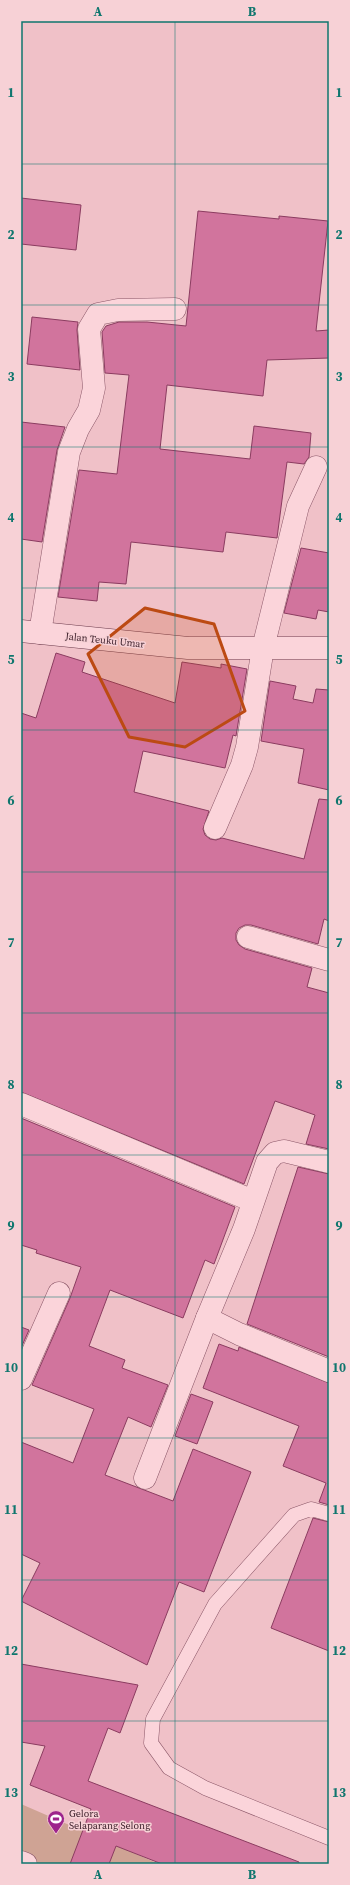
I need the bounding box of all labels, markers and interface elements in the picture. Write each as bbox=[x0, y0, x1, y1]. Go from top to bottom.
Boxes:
text: A bbox=[94, 3, 103, 20]
text: B bbox=[248, 3, 257, 20]
text: 1 bbox=[7, 84, 15, 101]
text: 1 bbox=[335, 84, 343, 101]
text: 2 bbox=[7, 226, 15, 243]
text: 2 bbox=[335, 226, 343, 243]
text: 3 bbox=[7, 368, 15, 385]
text: 3 bbox=[335, 368, 343, 385]
text: 4 bbox=[7, 509, 15, 526]
text: 4 bbox=[335, 509, 343, 526]
street label: Jalan Teuku Umar bbox=[64, 629, 146, 651]
text: 5 bbox=[7, 651, 15, 668]
text: 5 bbox=[335, 651, 343, 668]
text: 6 bbox=[7, 792, 15, 809]
text: 6 bbox=[335, 792, 343, 809]
text: 7 bbox=[7, 934, 15, 951]
text: 7 bbox=[335, 934, 343, 951]
text: 8 bbox=[7, 1076, 15, 1093]
text: 8 bbox=[335, 1076, 343, 1093]
text: 9 bbox=[7, 1217, 15, 1234]
text: 9 bbox=[335, 1217, 343, 1234]
text: 10 bbox=[4, 1359, 18, 1376]
text: 10 bbox=[332, 1359, 346, 1376]
text: 11 bbox=[4, 1501, 18, 1518]
text: 11 bbox=[332, 1501, 346, 1518]
text: 12 bbox=[4, 1642, 18, 1659]
text: 12 bbox=[332, 1642, 346, 1659]
text: 13 bbox=[4, 1784, 18, 1801]
text: 13 bbox=[332, 1784, 346, 1801]
place label: Gelora Selaparang Selong bbox=[69, 1807, 150, 1832]
sports icon: Gelora Selaparang Selong bbox=[46, 1809, 66, 1834]
text: A bbox=[94, 1866, 103, 1883]
text: B bbox=[248, 1866, 257, 1883]

